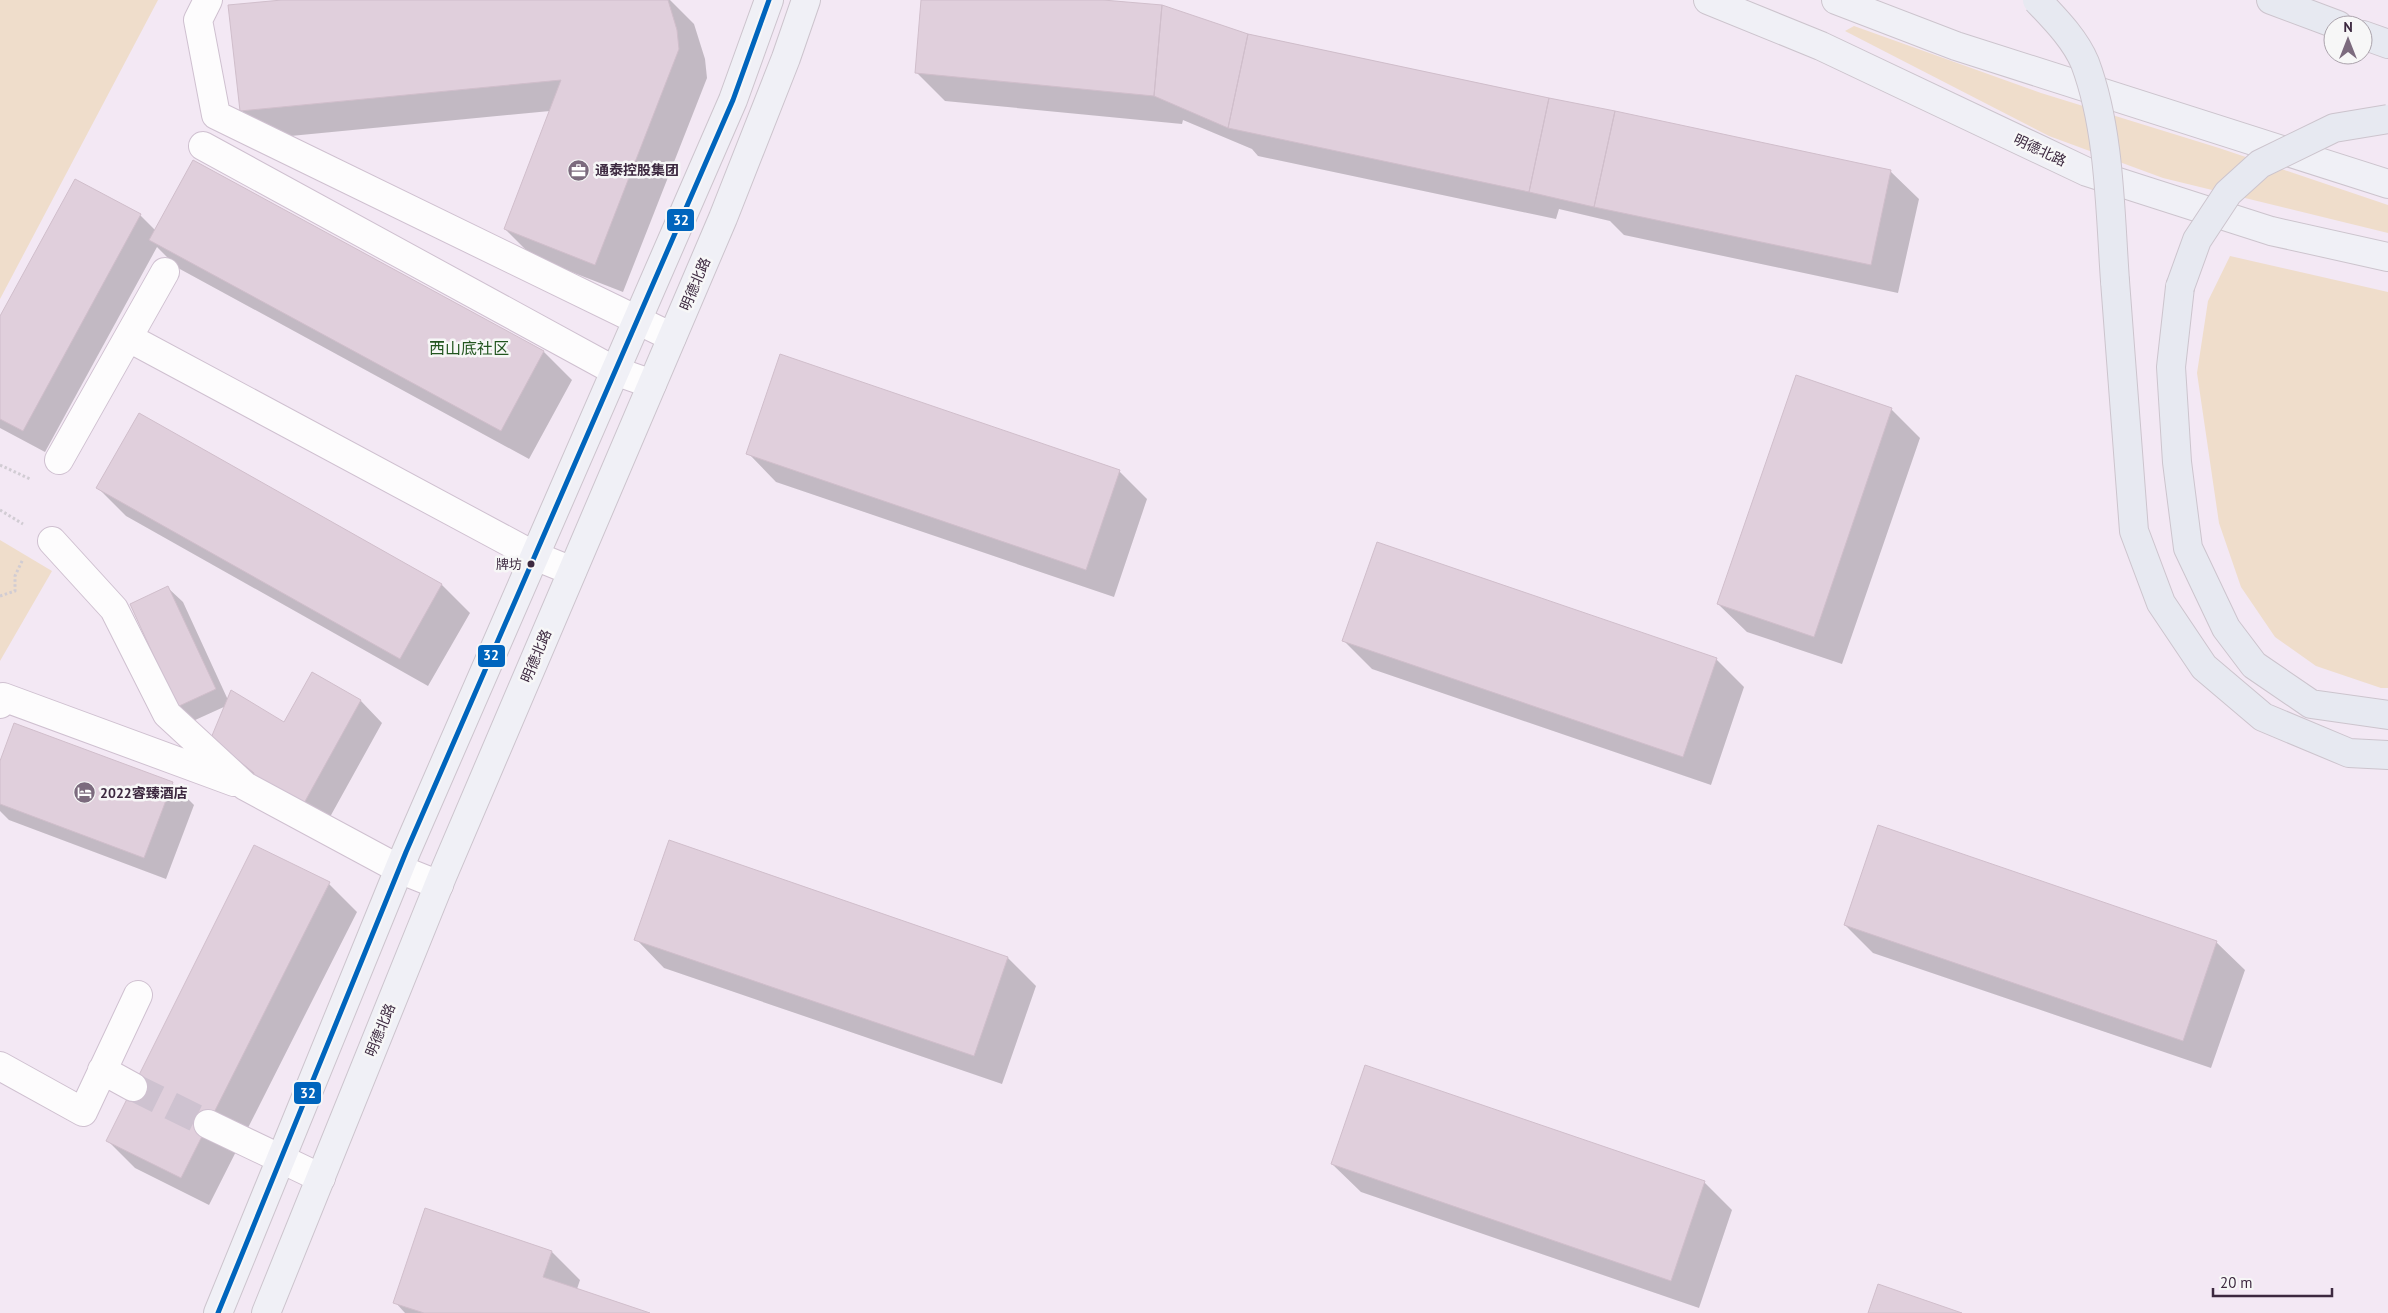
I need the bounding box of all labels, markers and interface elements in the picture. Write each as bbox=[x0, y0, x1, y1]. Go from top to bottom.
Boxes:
north arrow bbox=[2323, 15, 2373, 65]
text: N bbox=[2343, 18, 2353, 36]
street label: 明德北路 bbox=[2011, 130, 2069, 170]
office icon: 通泰控股集团 bbox=[567, 158, 591, 182]
place label: 通泰控股集团 bbox=[595, 161, 679, 179]
line badge: 32 bbox=[666, 208, 695, 232]
text: 32 bbox=[673, 211, 689, 229]
street label: 明德北路 bbox=[676, 255, 714, 313]
district label: 西山底社区 bbox=[429, 338, 509, 358]
place label: 牌坊 bbox=[496, 556, 522, 573]
marker: 牌坊 bbox=[526, 559, 536, 569]
street label: 明德北路 bbox=[517, 627, 555, 685]
line badge: 32 bbox=[477, 644, 506, 668]
text: 32 bbox=[483, 646, 499, 664]
hotel icon: 2022睿臻酒店 bbox=[72, 781, 96, 805]
place label: 2022睿臻酒店 bbox=[100, 784, 188, 802]
street label: 明德北路 bbox=[361, 1001, 399, 1059]
line badge: 32 bbox=[293, 1081, 322, 1105]
text: 32 bbox=[300, 1084, 316, 1102]
scale bar bbox=[2213, 1266, 2332, 1298]
text: 20 m bbox=[2220, 1273, 2253, 1292]

